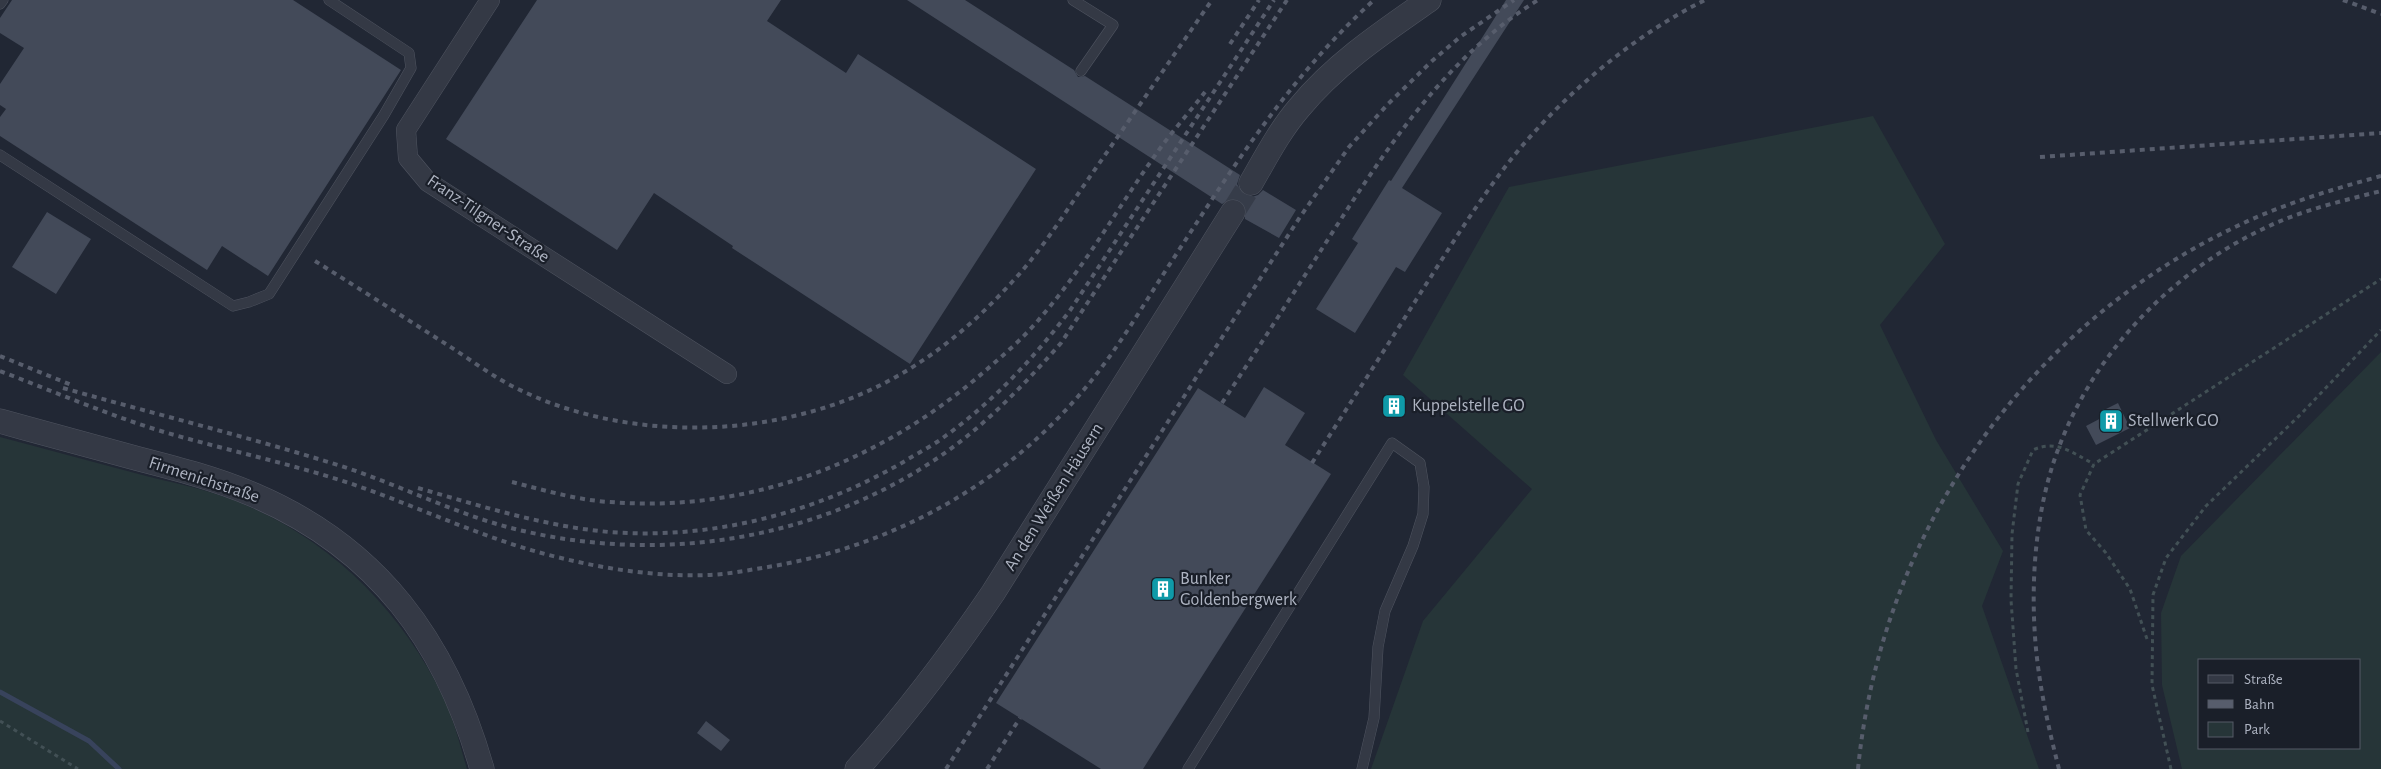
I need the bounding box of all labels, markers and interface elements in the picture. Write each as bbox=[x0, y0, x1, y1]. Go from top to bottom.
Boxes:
street label: Franz-Tilgner-Straße bbox=[424, 172, 552, 266]
building icon: Kuppelstelle GO bbox=[1381, 393, 1407, 419]
place label: Kuppelstelle GO bbox=[1412, 397, 1525, 415]
building icon: Stellwerk GO bbox=[2098, 408, 2124, 434]
place label: Stellwerk GO bbox=[2128, 412, 2219, 430]
street label: An den Weißen Häusern bbox=[1001, 420, 1107, 574]
street label: Firmenichstraße bbox=[146, 454, 262, 506]
place label: Bunker Goldenbergwerk bbox=[1180, 570, 1298, 609]
building icon: Bunker Goldenbergwerk bbox=[1150, 576, 1176, 602]
legend bbox=[2198, 659, 2361, 749]
text: Straße bbox=[2244, 672, 2283, 687]
text: Bahn bbox=[2244, 697, 2274, 712]
text: Park bbox=[2244, 722, 2270, 737]

